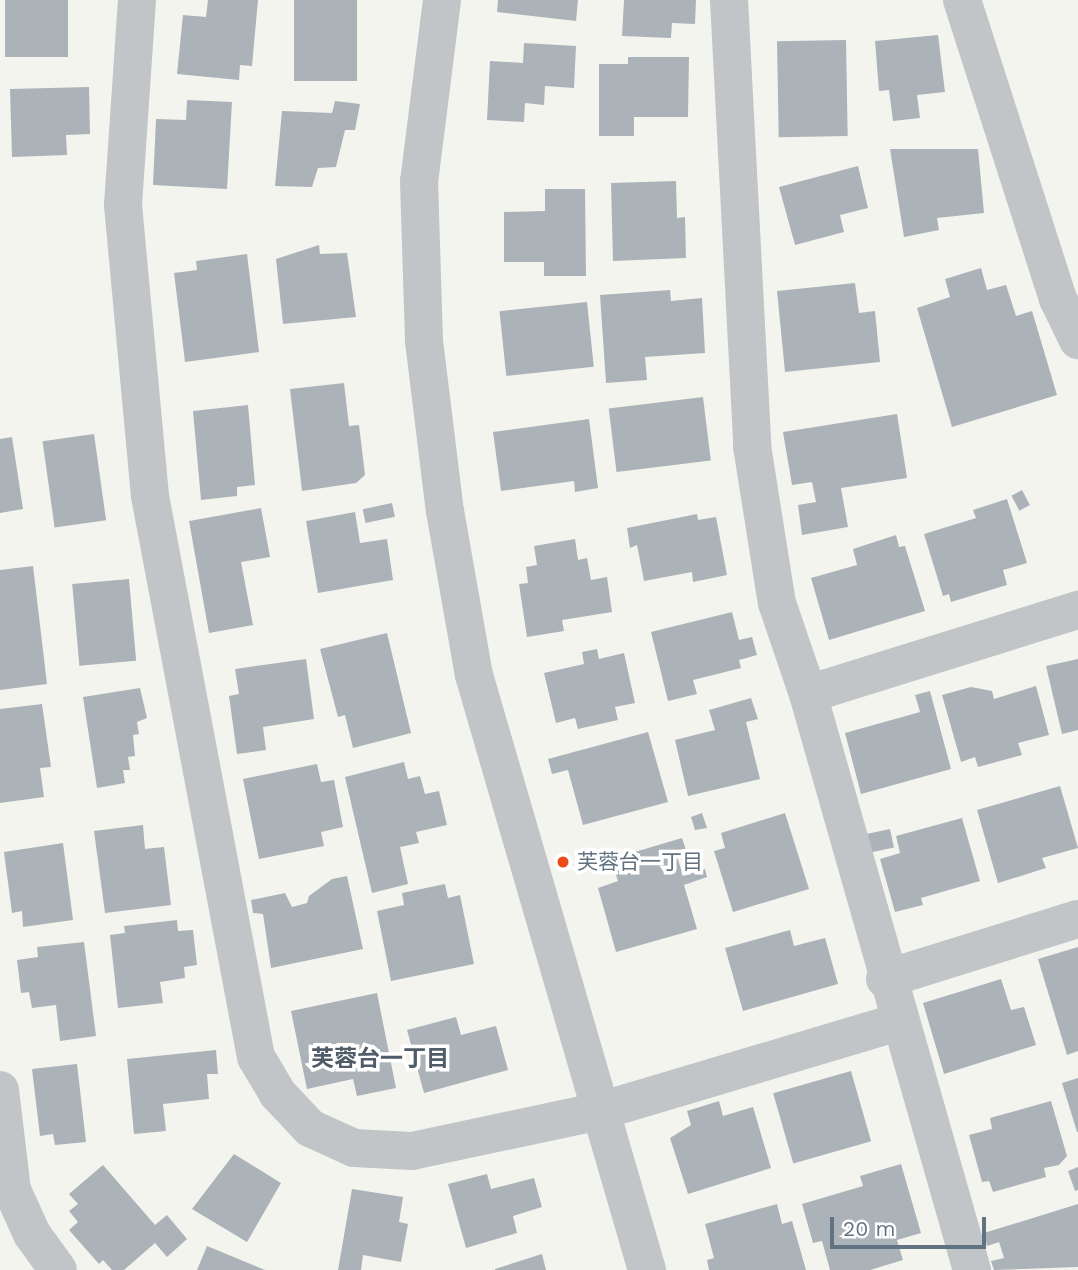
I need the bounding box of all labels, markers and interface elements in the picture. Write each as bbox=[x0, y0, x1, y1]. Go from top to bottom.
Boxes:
place label: 芙蓉台一丁目 bbox=[577, 849, 703, 875]
marker: 芙蓉台一丁目 bbox=[555, 854, 571, 870]
district label: 芙蓉台一丁目 bbox=[311, 1045, 449, 1073]
scale bar bbox=[833, 1204, 989, 1248]
text: 20 m bbox=[843, 1216, 895, 1241]

